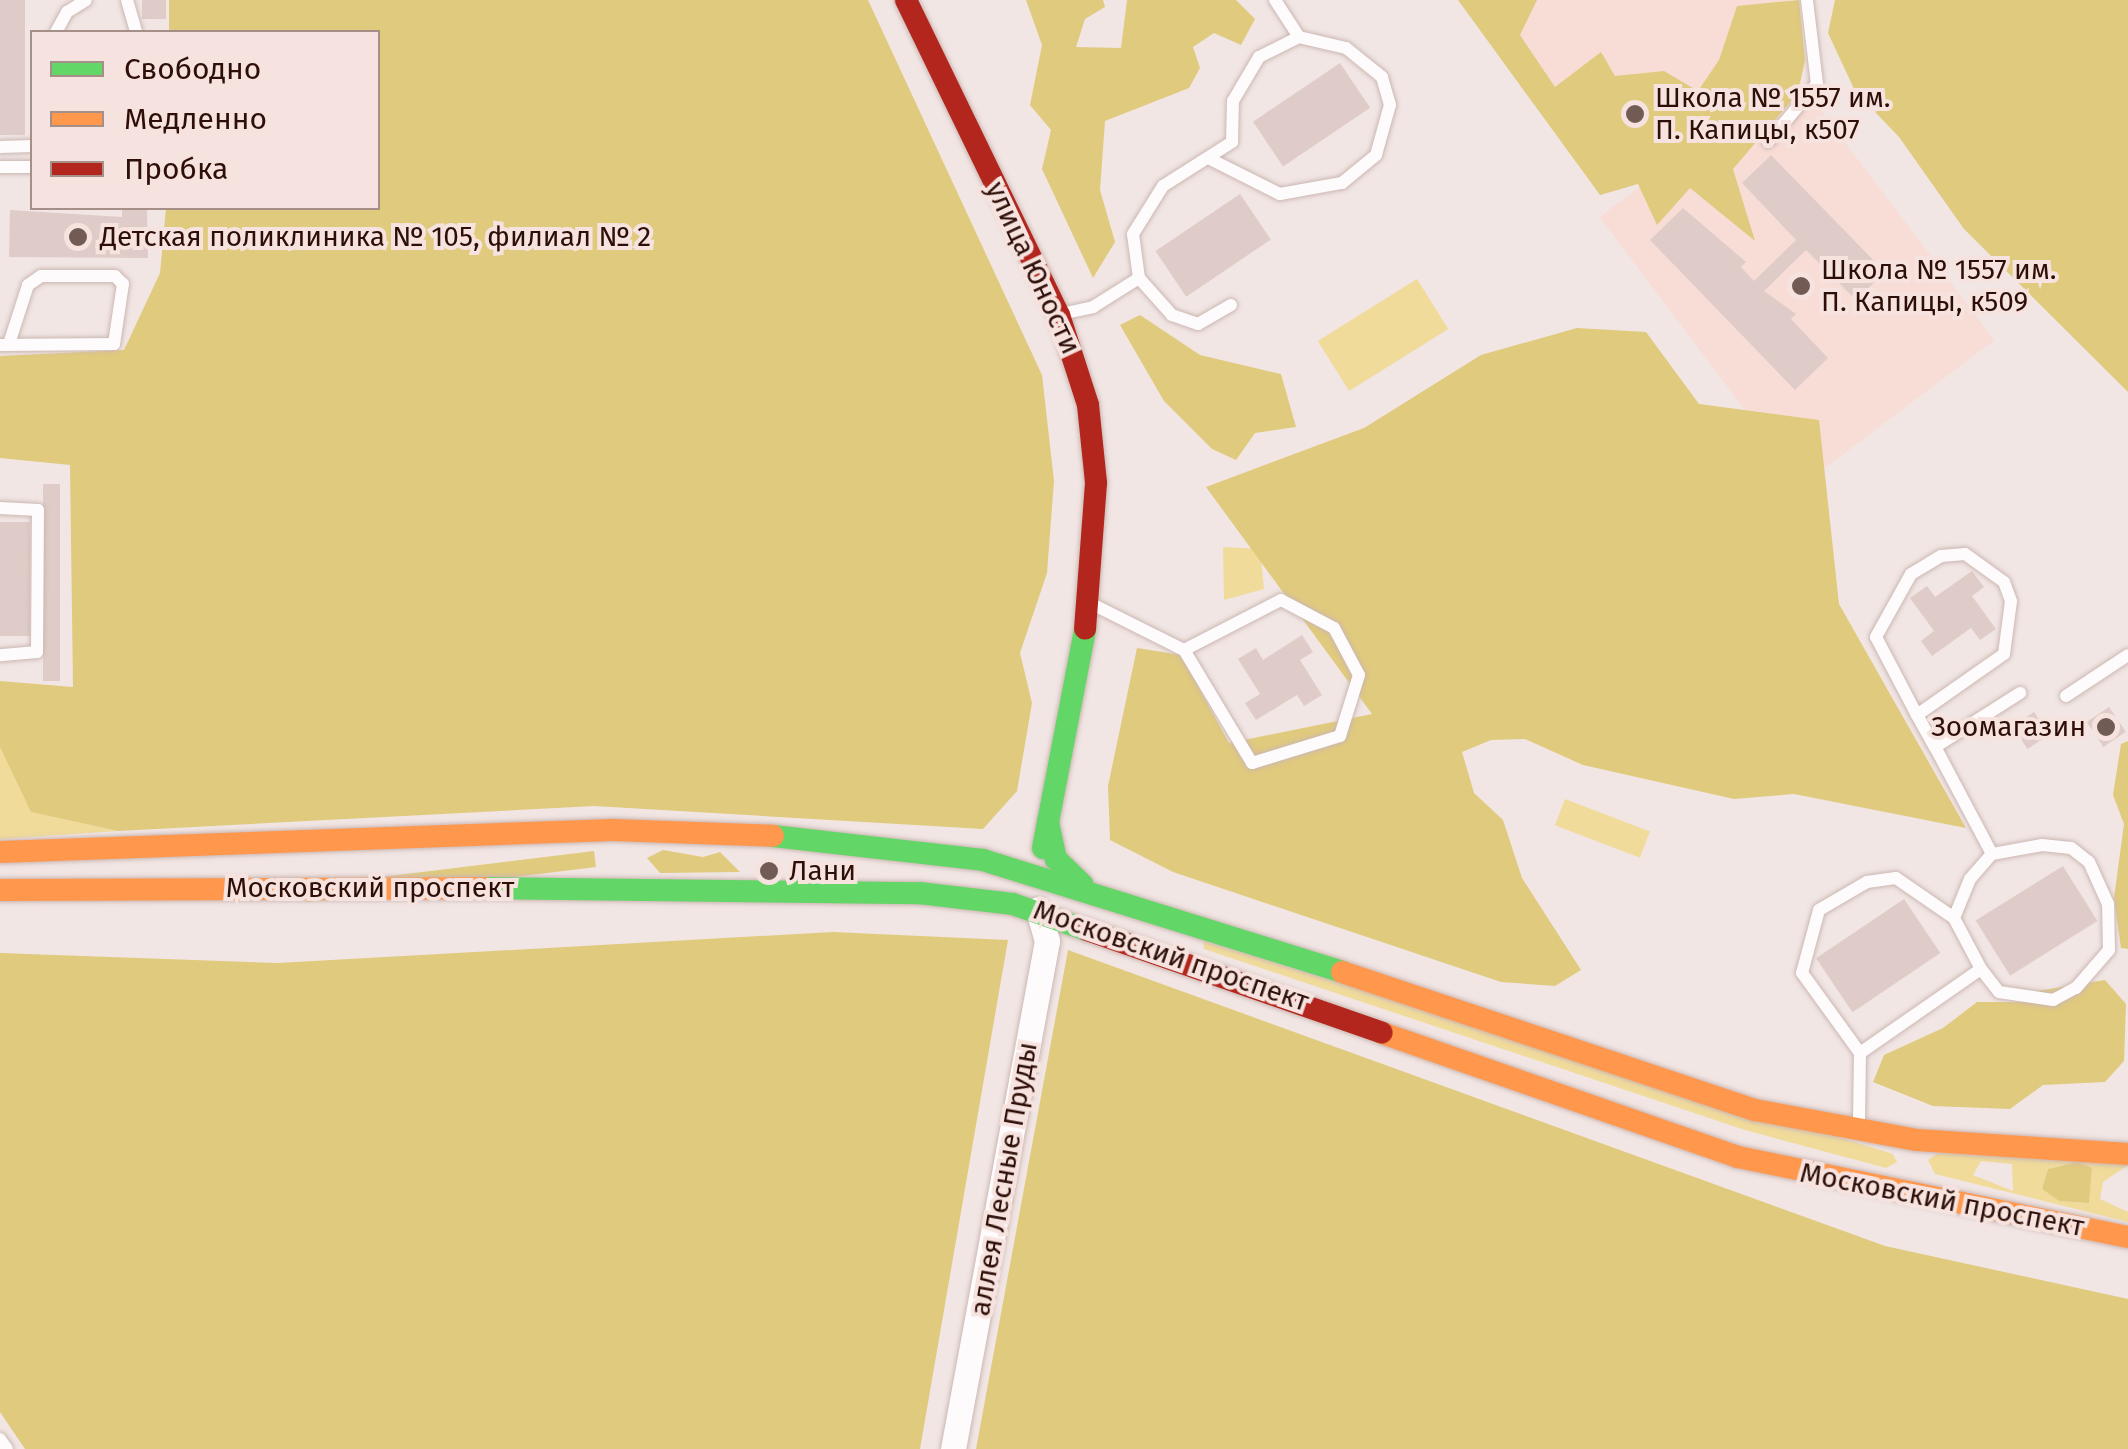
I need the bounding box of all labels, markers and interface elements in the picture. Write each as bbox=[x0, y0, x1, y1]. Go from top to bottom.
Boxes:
legend bbox=[30, 30, 380, 210]
text: Свободно bbox=[124, 51, 261, 87]
place label: Школа № 1557 им. П. Капицы, к507 bbox=[1655, 81, 1890, 147]
text: Медленно bbox=[124, 101, 267, 137]
marker: Школа № 1557 им. П. Капицы, к507 bbox=[1624, 103, 1646, 125]
text: Пробка bbox=[124, 151, 228, 187]
street label: улица Юности bbox=[978, 176, 1088, 360]
place label: Детская поликлиника № 105, филиал № 2 bbox=[100, 220, 651, 254]
marker: Детская поликлиника № 105, филиал № 2 bbox=[65, 224, 91, 250]
place label: Школа № 1557 им. П. Капицы, к509 bbox=[1821, 253, 2056, 319]
marker: Школа № 1557 им. П. Капицы, к509 bbox=[1790, 275, 1812, 297]
place label: Зоомагазин bbox=[1931, 710, 2086, 744]
marker: Зоомагазин bbox=[2095, 716, 2117, 738]
place label: Лани bbox=[789, 854, 856, 888]
marker: Лани bbox=[758, 860, 780, 882]
street label: Московский проспект bbox=[226, 871, 514, 905]
street label: Московский проспект bbox=[1029, 893, 1313, 1019]
street label: аллея Лесные Пруды bbox=[963, 1040, 1045, 1318]
street label: Московский проспект bbox=[1797, 1156, 2087, 1244]

